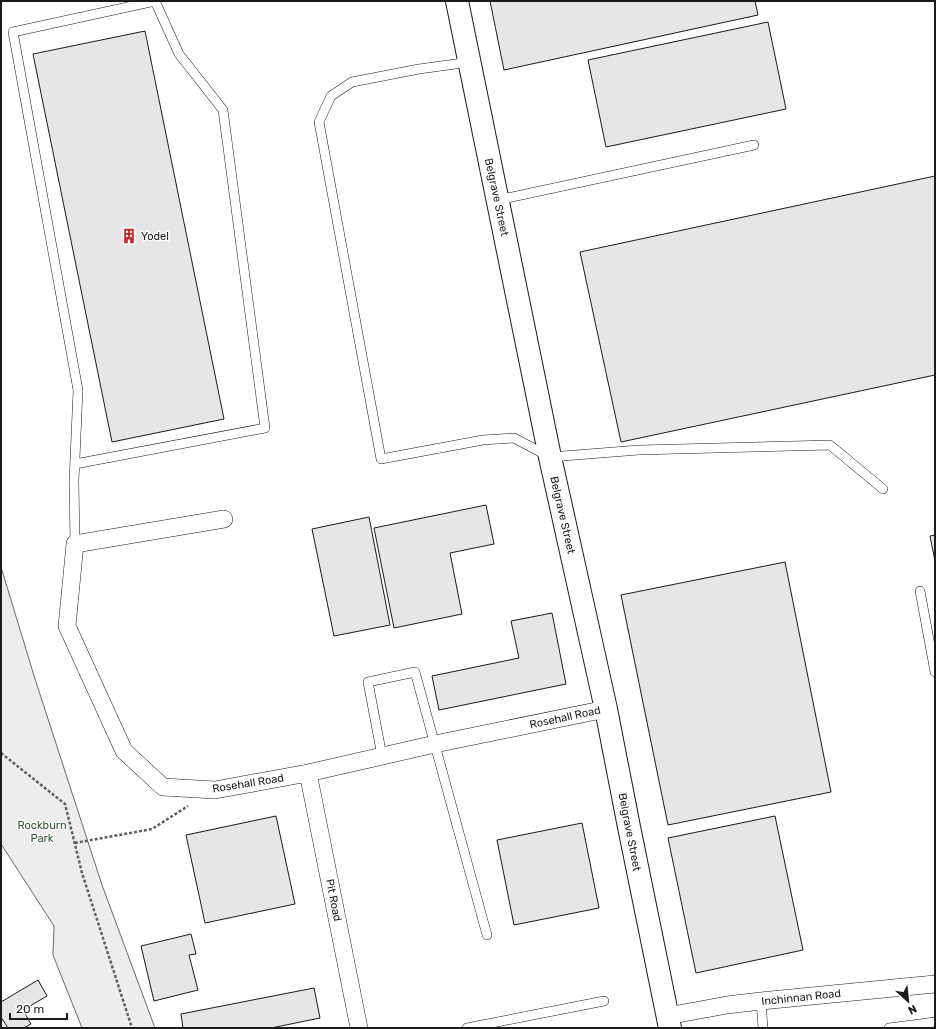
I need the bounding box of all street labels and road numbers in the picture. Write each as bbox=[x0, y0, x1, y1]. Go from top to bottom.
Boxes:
street label: Belgrave Street bbox=[482, 157, 511, 238]
street label: Belgrave Street bbox=[547, 475, 578, 556]
street label: Rosehall Road bbox=[528, 704, 602, 731]
street label: Rosehall Road bbox=[211, 771, 285, 796]
street label: Belgrave Street bbox=[616, 792, 644, 873]
street label: Pit Road bbox=[323, 878, 344, 922]
street label: Inchinnan Road bbox=[761, 987, 841, 1008]

